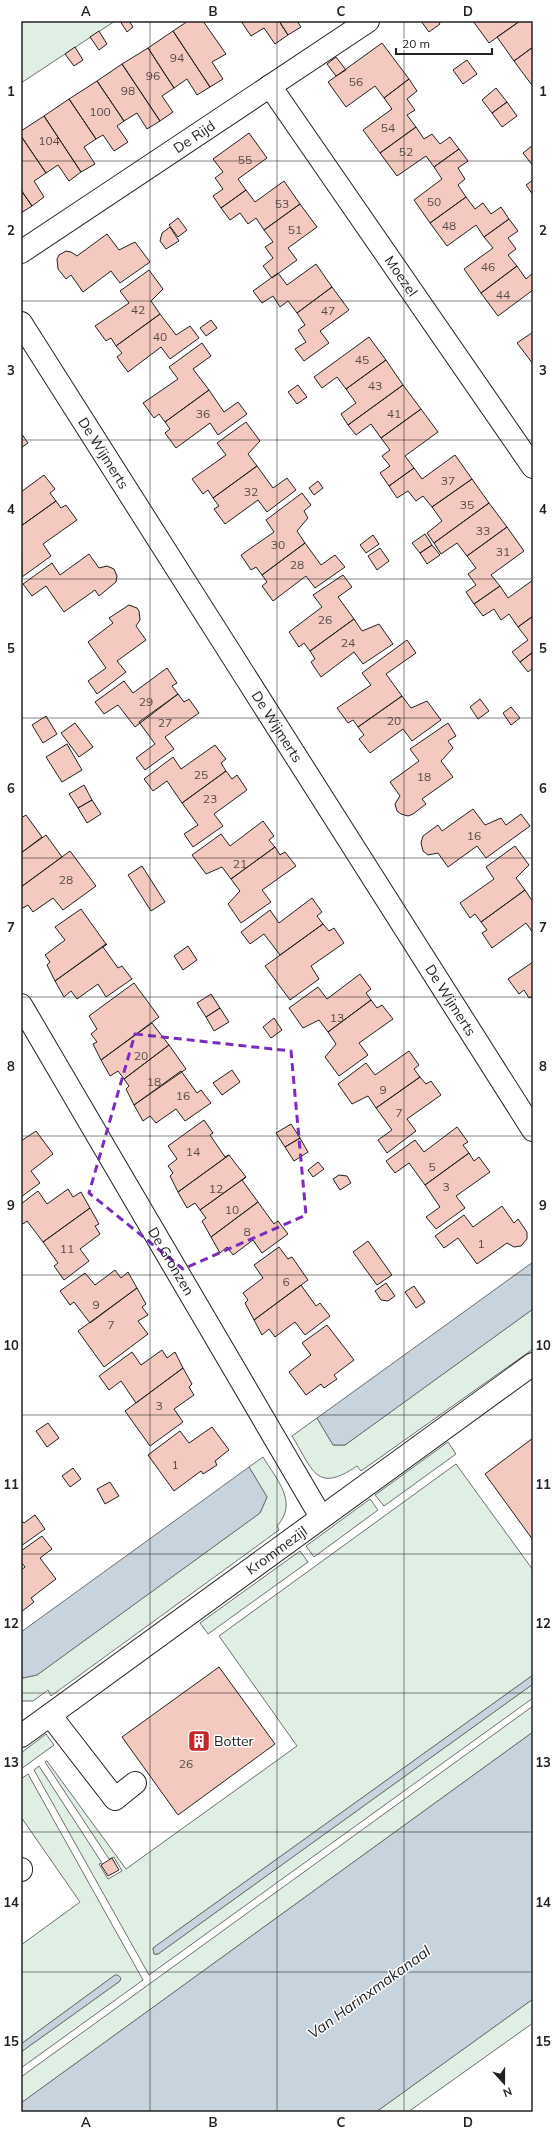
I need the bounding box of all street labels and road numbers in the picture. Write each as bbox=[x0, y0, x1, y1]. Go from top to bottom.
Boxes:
street label: De Rijd bbox=[170, 116, 219, 157]
street label: Moezel bbox=[381, 252, 422, 300]
street label: De Wijmerts bbox=[74, 414, 133, 492]
street label: De Wijmerts bbox=[248, 687, 306, 766]
street label: De Wijmerts bbox=[421, 961, 480, 1039]
street label: De Gronzen bbox=[144, 1224, 198, 1299]
street label: Krommezijl bbox=[242, 1522, 311, 1579]

